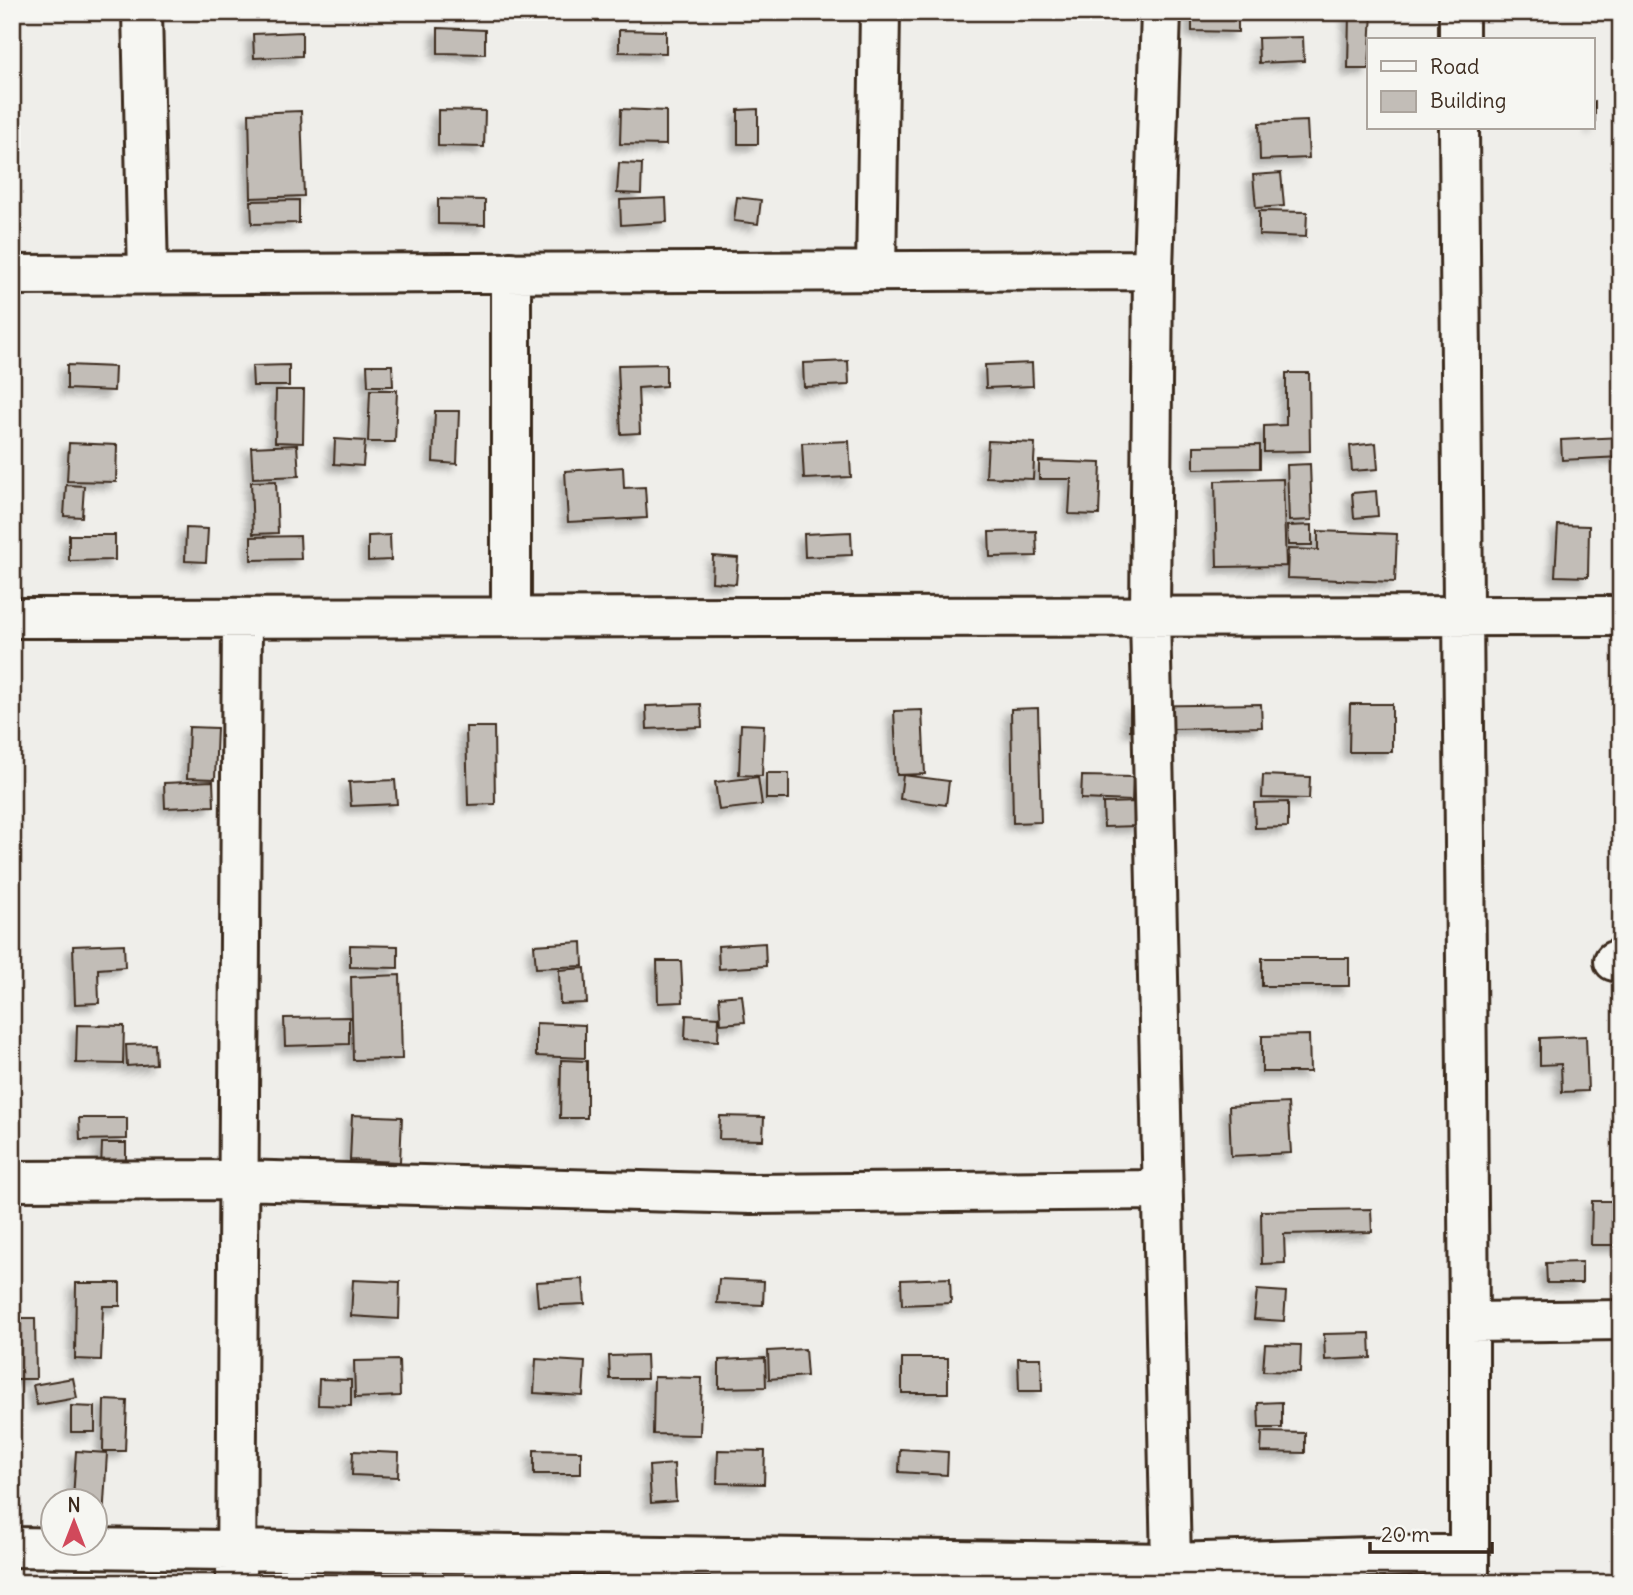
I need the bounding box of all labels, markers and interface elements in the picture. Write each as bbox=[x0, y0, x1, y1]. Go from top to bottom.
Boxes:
legend bbox=[1367, 38, 1594, 130]
text: Road bbox=[1430, 53, 1479, 80]
text: Building bbox=[1430, 87, 1506, 114]
north arrow bbox=[38, 1486, 108, 1556]
text: N bbox=[67, 1493, 81, 1517]
scale bar bbox=[1370, 1511, 1493, 1555]
text: 20 m bbox=[1381, 1521, 1430, 1548]

